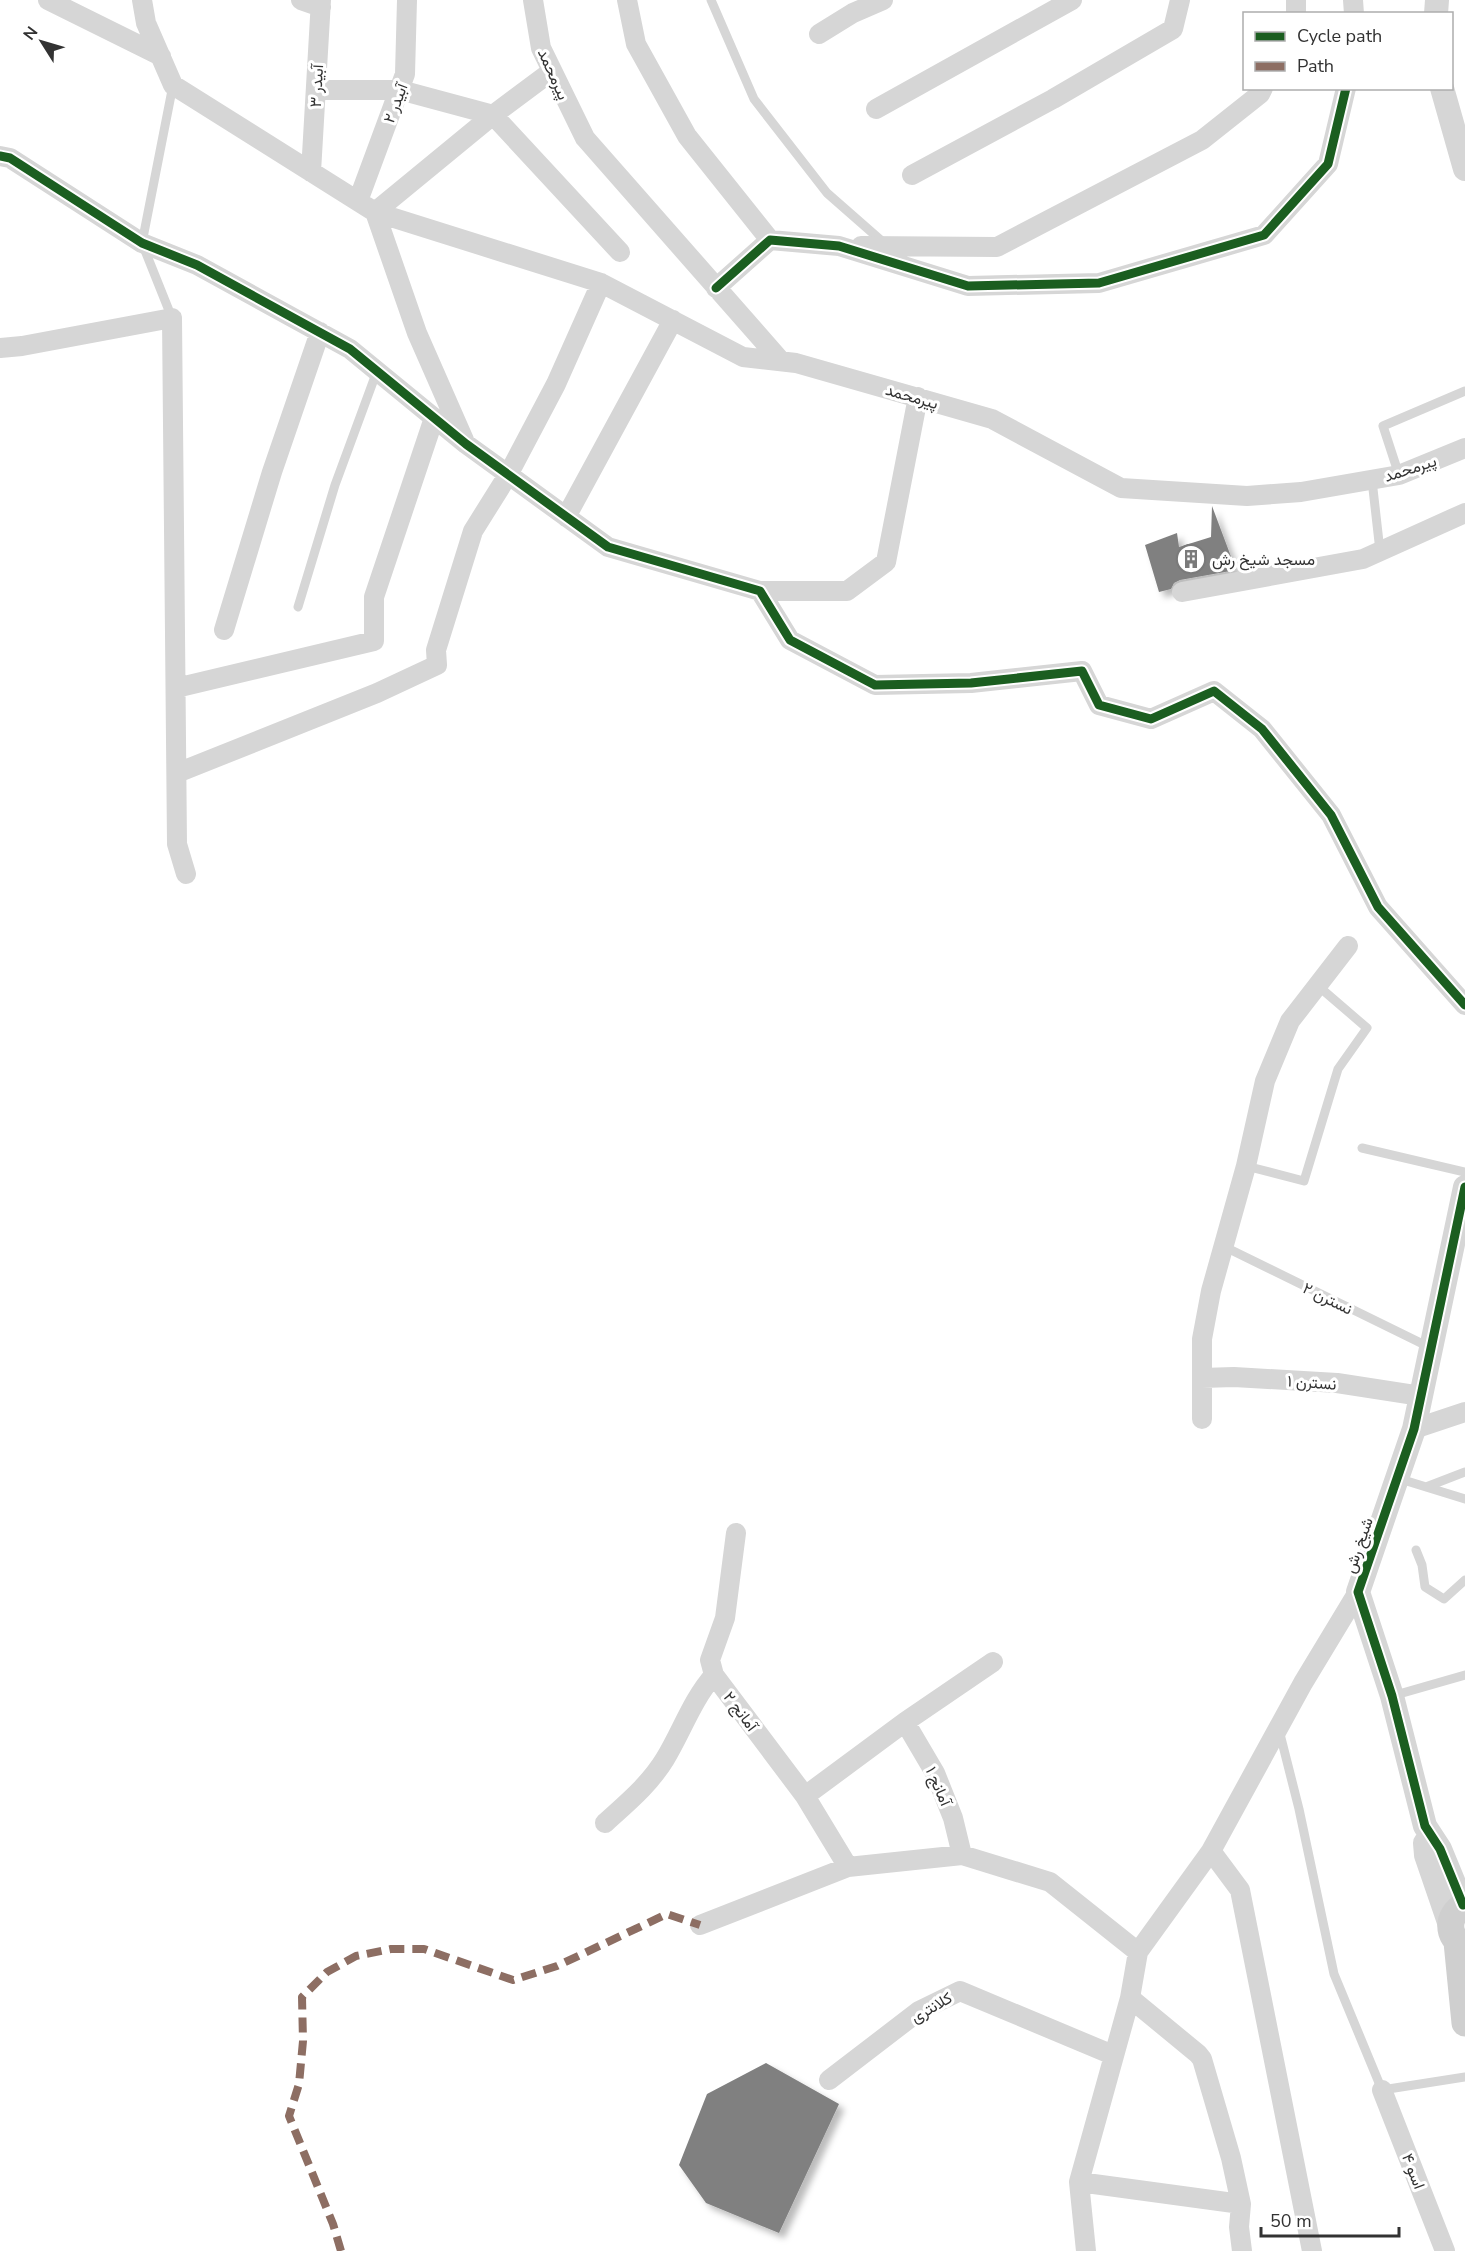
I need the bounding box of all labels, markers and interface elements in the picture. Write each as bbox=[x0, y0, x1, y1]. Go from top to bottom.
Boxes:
north arrow bbox=[12, 12, 72, 72]
legend bbox=[1243, 12, 1453, 90]
text: N bbox=[18, 22, 43, 45]
text: Cycle path bbox=[1297, 24, 1382, 48]
street label: پیرمحمد bbox=[532, 45, 574, 104]
text: Path bbox=[1297, 54, 1334, 78]
street label: آبیدر ۳ bbox=[305, 63, 329, 108]
street label: آبیدر ۲ bbox=[378, 79, 414, 126]
street label: پیرمحمد bbox=[883, 379, 941, 415]
street label: پیرمحمد bbox=[1381, 450, 1439, 488]
building icon: مسجد شیخ رش bbox=[1175, 543, 1207, 575]
place label: مسجد شیخ رش bbox=[1212, 549, 1315, 571]
street label: نسترن ۲ bbox=[1299, 1277, 1356, 1320]
street label: نسترن ۱ bbox=[1287, 1370, 1337, 1396]
street label: شیخ رش bbox=[1339, 1515, 1379, 1576]
street label: آمانج ۲ bbox=[718, 1687, 763, 1737]
street label: آمانج ۱ bbox=[920, 1763, 957, 1811]
street label: کلانتری bbox=[907, 1987, 956, 2029]
street label: اسو ۴ bbox=[1396, 2150, 1430, 2192]
scale bar bbox=[1261, 2200, 1399, 2238]
text: 50 m bbox=[1270, 2209, 1312, 2233]

